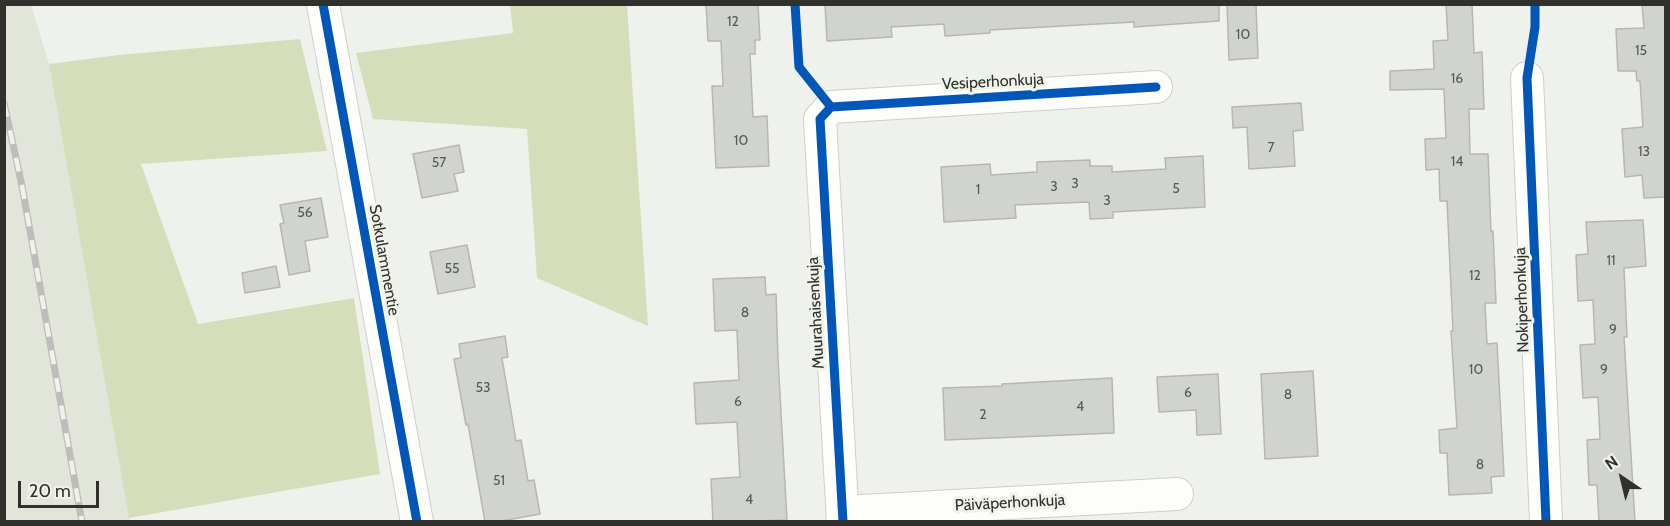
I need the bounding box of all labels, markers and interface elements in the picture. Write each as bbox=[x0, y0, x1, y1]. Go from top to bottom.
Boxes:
house number: 12 bbox=[727, 14, 739, 30]
house number: 10 bbox=[1236, 27, 1250, 43]
house number: 15 bbox=[1635, 43, 1647, 59]
street label: Vesiperhonkuja bbox=[941, 70, 1045, 94]
house number: 16 bbox=[1451, 71, 1463, 87]
house number: 10 bbox=[734, 133, 748, 149]
house number: 7 bbox=[1267, 140, 1275, 156]
house number: 13 bbox=[1638, 144, 1650, 160]
house number: 14 bbox=[1451, 154, 1463, 170]
house number: 57 bbox=[432, 155, 446, 171]
house number: 3 bbox=[1071, 176, 1079, 192]
house number: 3 bbox=[1050, 179, 1058, 195]
house number: 5 bbox=[1172, 181, 1180, 197]
house number: 1 bbox=[976, 182, 980, 198]
house number: 3 bbox=[1103, 193, 1111, 209]
street label: Sotkulammentie bbox=[365, 203, 403, 317]
house number: 56 bbox=[297, 205, 313, 221]
street label: Nokiperhonkuja bbox=[1511, 247, 1533, 353]
house number: 11 bbox=[1606, 253, 1616, 269]
street label: Muurahaisenkuja bbox=[803, 256, 829, 370]
house number: 55 bbox=[444, 261, 460, 277]
house number: 12 bbox=[1469, 268, 1481, 284]
house number: 8 bbox=[741, 305, 749, 321]
house number: 9 bbox=[1609, 322, 1617, 338]
house number: 10 bbox=[1469, 362, 1483, 378]
house number: 9 bbox=[1600, 362, 1608, 378]
house number: 53 bbox=[475, 380, 491, 396]
house number: 6 bbox=[1184, 385, 1192, 401]
house number: 8 bbox=[1284, 387, 1292, 403]
house number: 6 bbox=[734, 394, 742, 410]
house number: 4 bbox=[1076, 399, 1084, 415]
house number: 2 bbox=[979, 407, 987, 423]
north arrow bbox=[1592, 448, 1652, 508]
text: N bbox=[1601, 452, 1621, 474]
house number: 8 bbox=[1476, 457, 1484, 473]
scale bar bbox=[21, 469, 102, 507]
house number: 51 bbox=[493, 473, 505, 489]
text: 20 m bbox=[29, 480, 71, 502]
street label: Päiväperhonkuja bbox=[954, 491, 1066, 515]
house number: 4 bbox=[745, 492, 753, 508]

